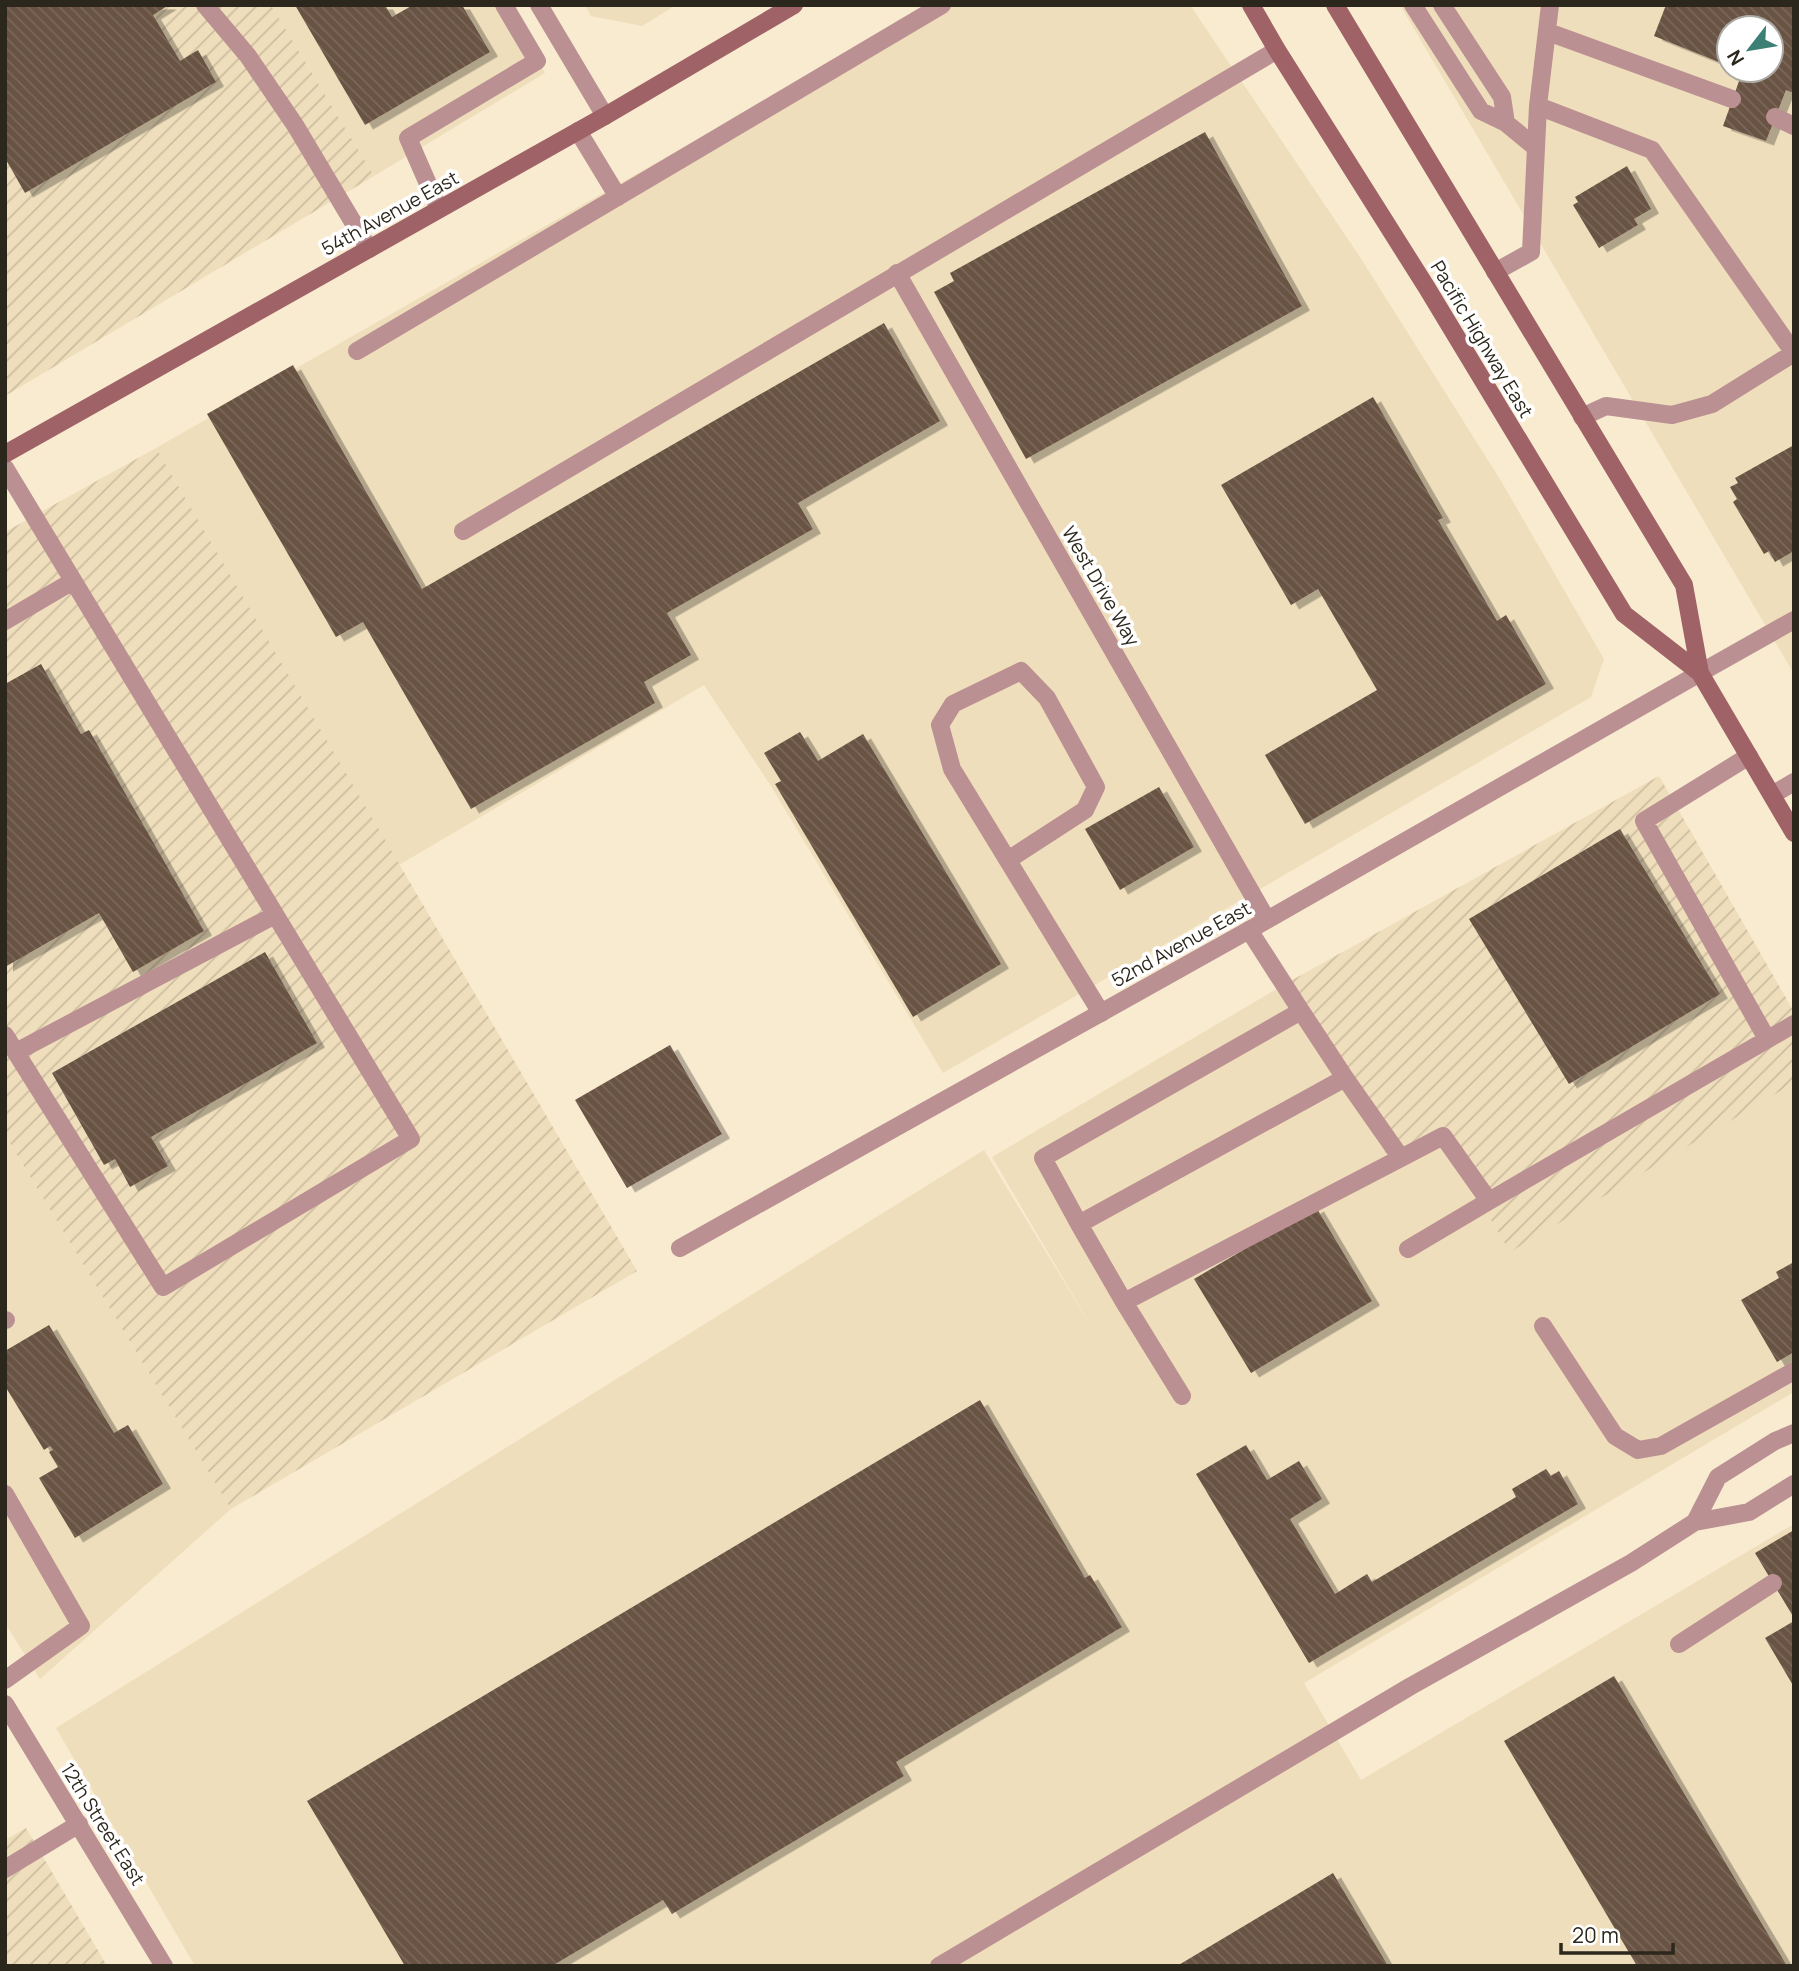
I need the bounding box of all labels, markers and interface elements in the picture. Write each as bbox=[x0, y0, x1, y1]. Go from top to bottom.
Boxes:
north arrow bbox=[1715, 14, 1785, 84]
text: N bbox=[1721, 45, 1750, 70]
street label: 54th Avenue East bbox=[317, 165, 463, 261]
street label: Pacific Highway East bbox=[1425, 256, 1539, 422]
street label: West Drive Way bbox=[1056, 521, 1146, 651]
street label: 52nd Avenue East bbox=[1107, 895, 1255, 993]
street label: 12th Street East bbox=[55, 1758, 151, 1890]
scale bar bbox=[1561, 1912, 1673, 1956]
text: 20 m bbox=[1572, 1921, 1619, 1949]

